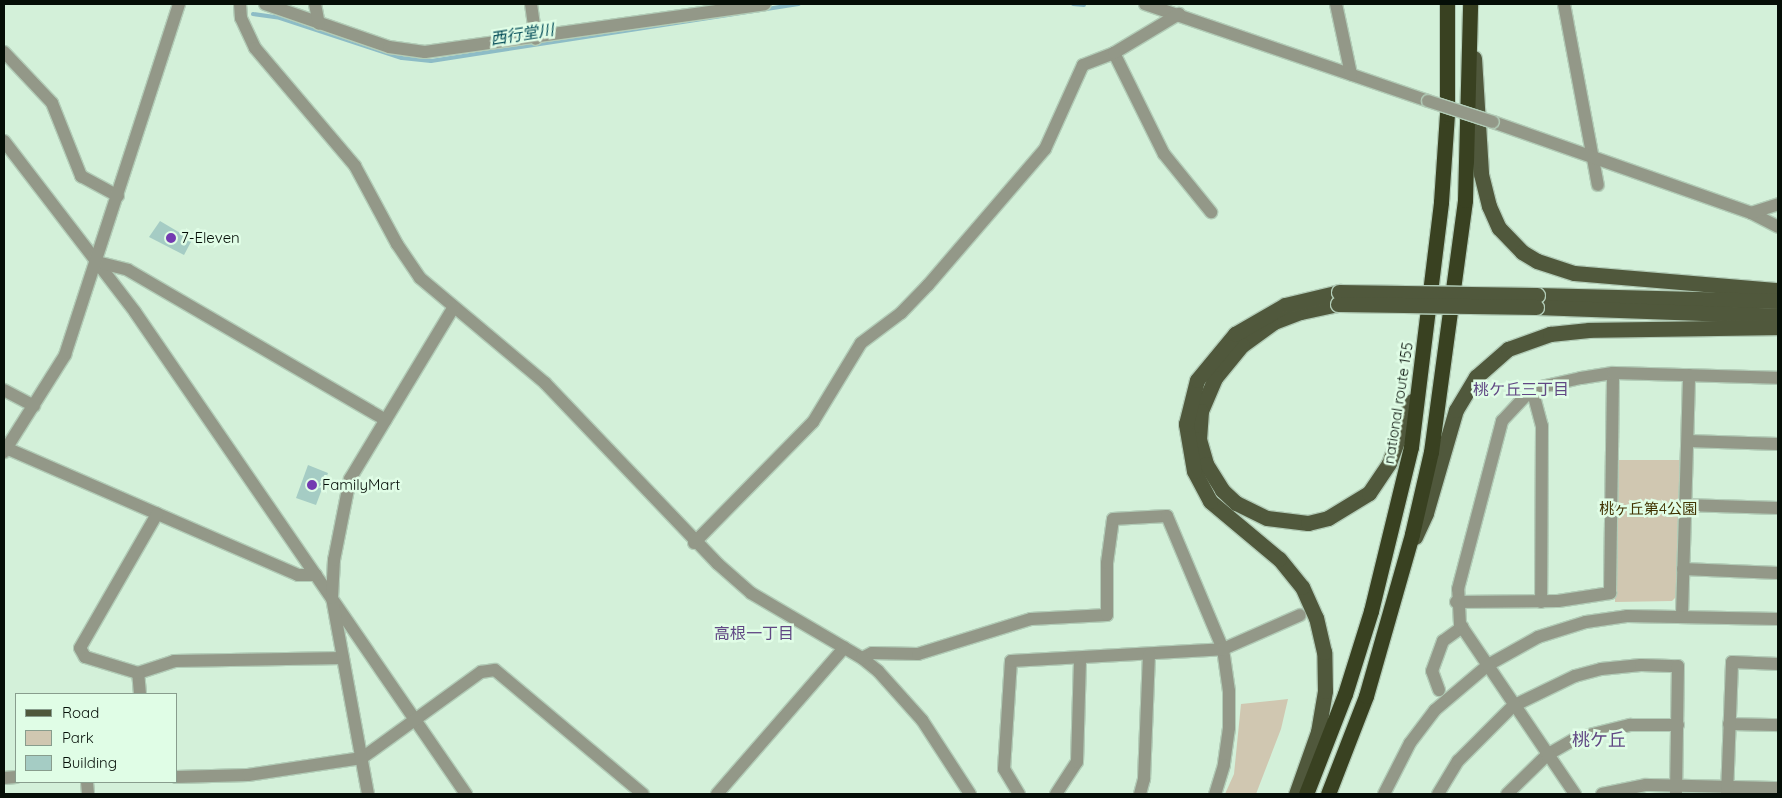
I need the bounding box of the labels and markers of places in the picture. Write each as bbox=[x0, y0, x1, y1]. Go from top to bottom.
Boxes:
place label: 7-Eleven bbox=[181, 229, 240, 247]
marker: 7-Eleven bbox=[165, 232, 177, 244]
place label: FamilyMart bbox=[322, 476, 400, 494]
marker: FamilyMart bbox=[306, 479, 318, 491]

